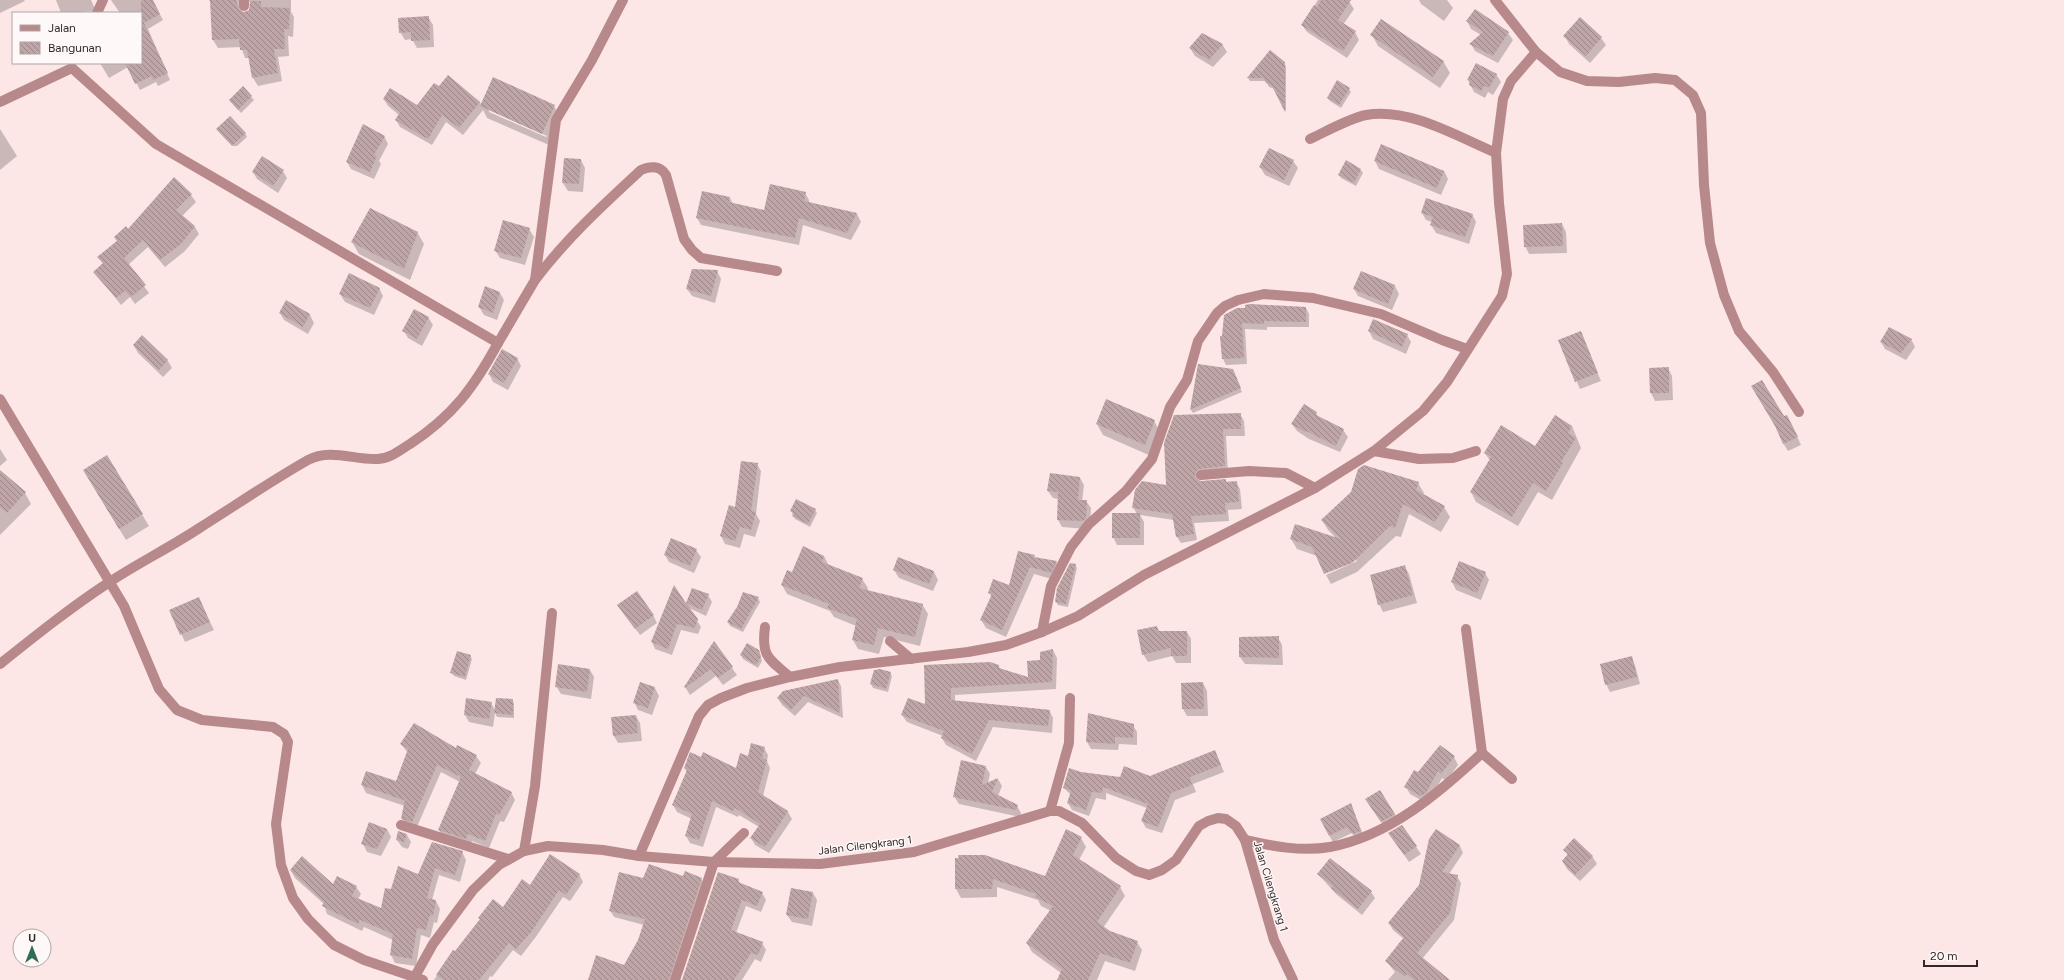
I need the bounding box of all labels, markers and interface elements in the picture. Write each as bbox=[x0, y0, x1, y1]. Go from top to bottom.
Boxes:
legend bbox=[12, 12, 142, 64]
text: Jalan bbox=[48, 21, 76, 35]
text: Bangunan bbox=[48, 41, 102, 55]
street label: Jalan Cilengkrang 1 bbox=[818, 833, 913, 858]
street label: Jalan Cilengkrang 1 bbox=[1251, 839, 1291, 933]
north arrow bbox=[12, 928, 52, 968]
text: U bbox=[28, 932, 36, 945]
scale bar bbox=[1924, 942, 1977, 968]
text: 20 m bbox=[1930, 949, 1958, 963]

